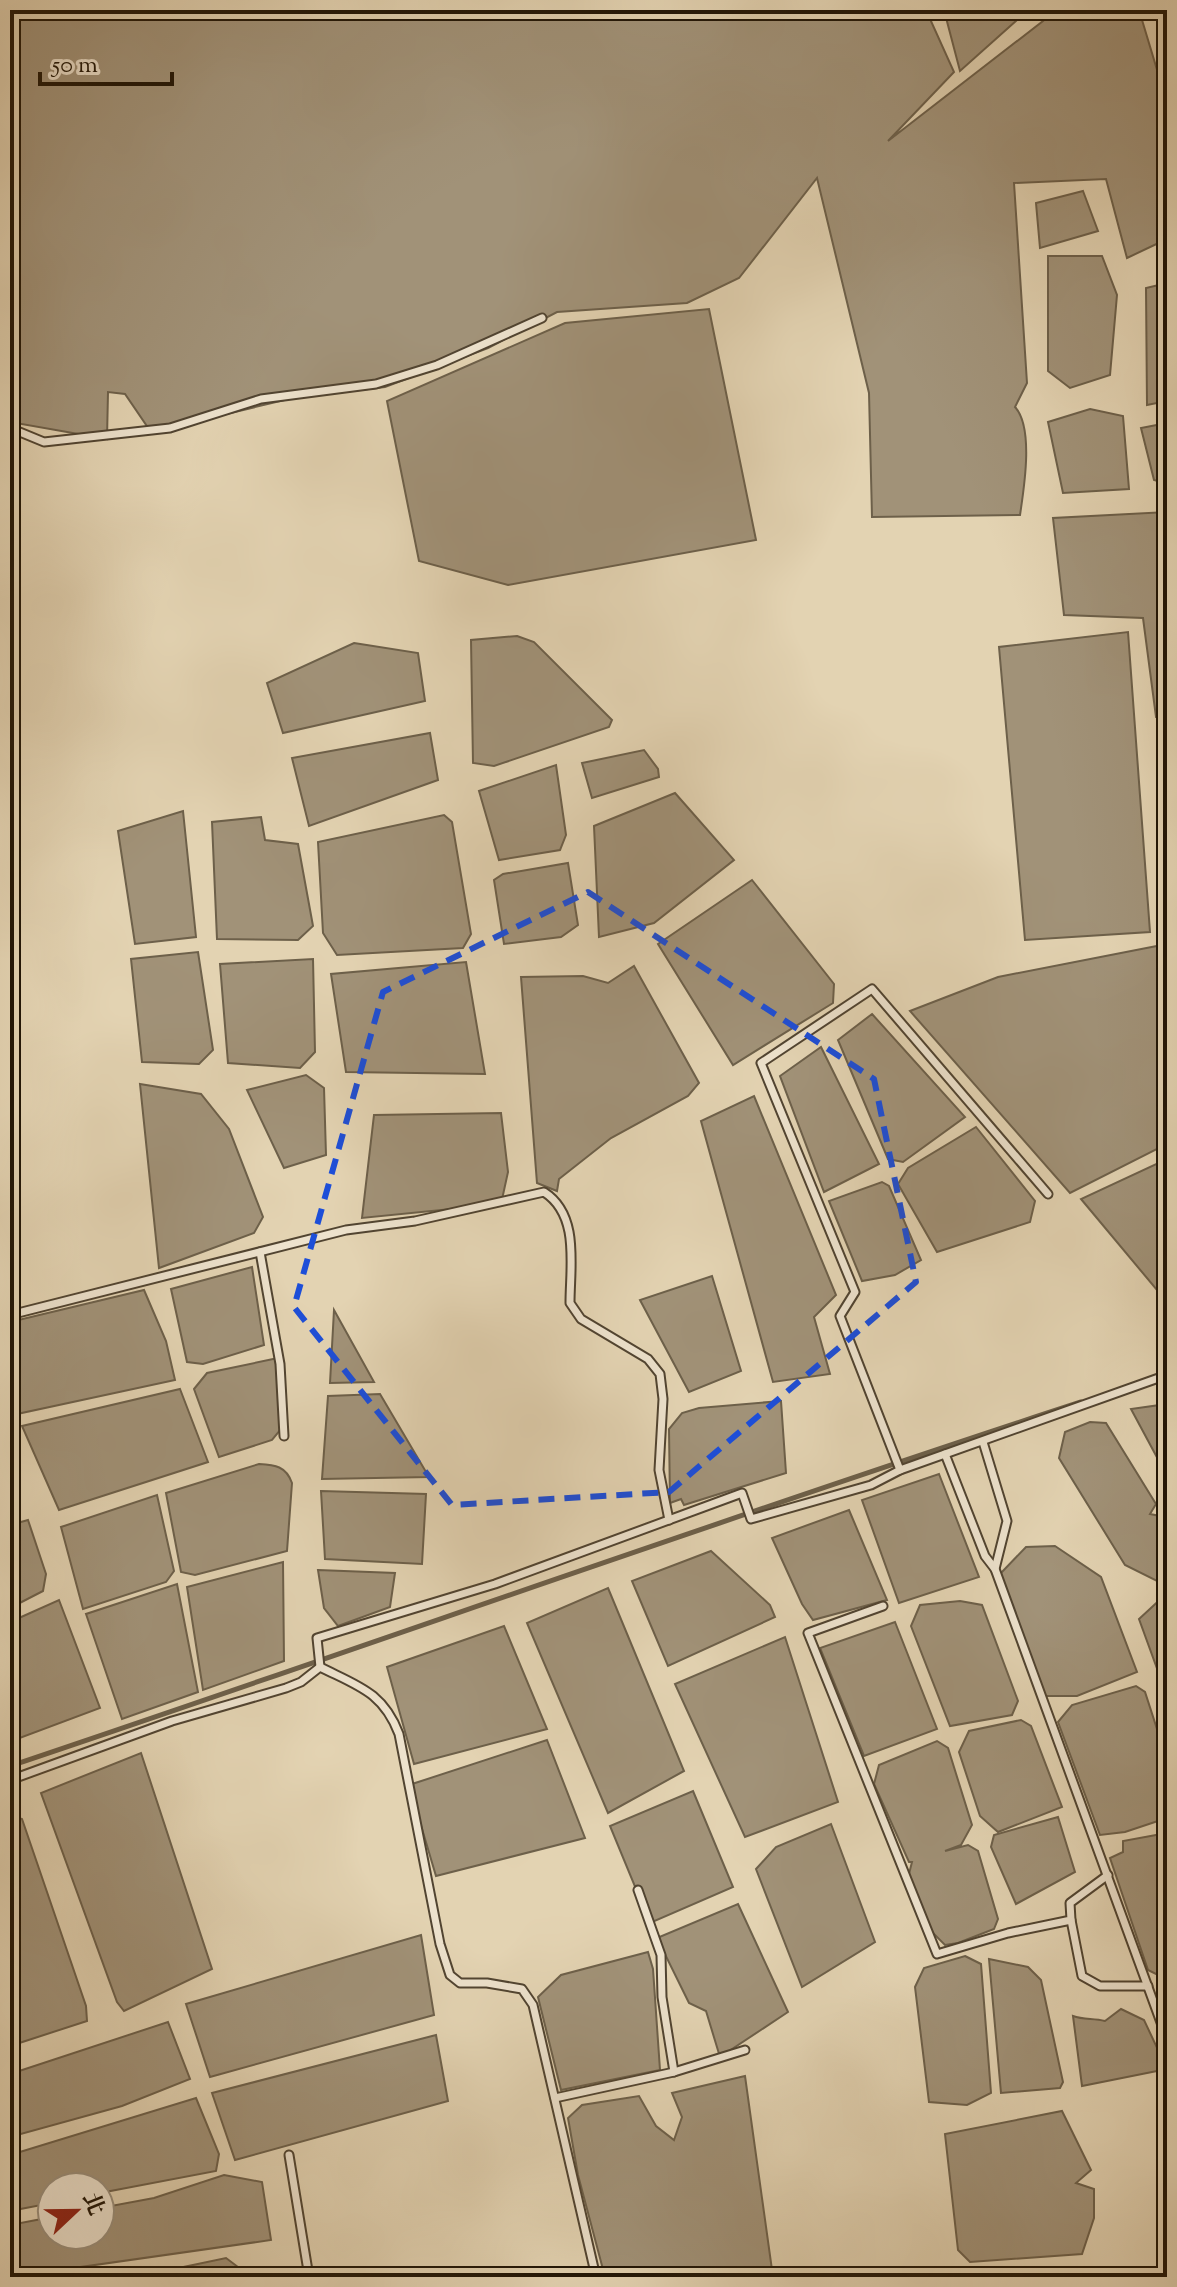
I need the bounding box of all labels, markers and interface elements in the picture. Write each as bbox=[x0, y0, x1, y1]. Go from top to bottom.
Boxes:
scale bar bbox=[40, 36, 172, 86]
text: 50 m bbox=[50, 49, 98, 83]
north arrow bbox=[36, 2171, 116, 2251]
text: 北 bbox=[73, 2188, 111, 2221]

